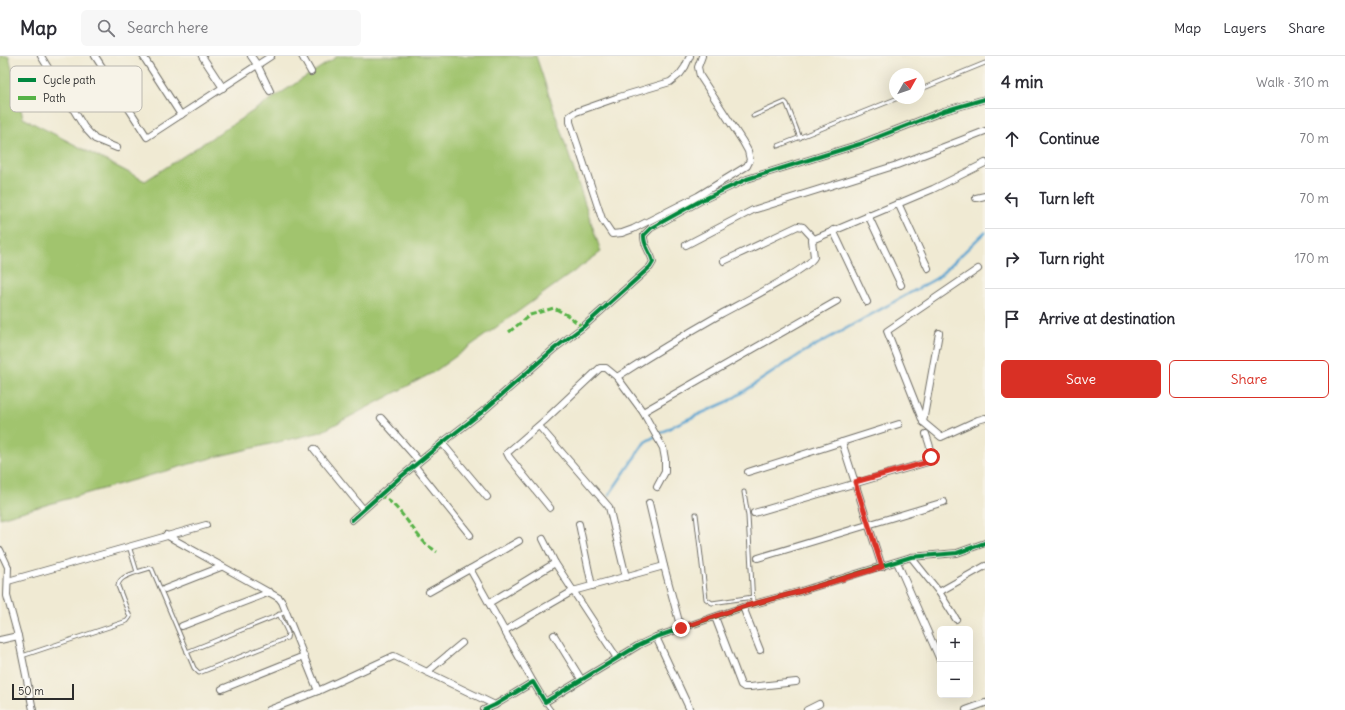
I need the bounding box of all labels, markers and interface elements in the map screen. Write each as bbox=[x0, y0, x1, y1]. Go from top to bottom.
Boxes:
search box bbox=[81, 10, 361, 46]
text: Map bbox=[20, 16, 57, 40]
icon: search bbox=[95, 17, 117, 39]
text: Search here bbox=[127, 18, 208, 37]
text: Map bbox=[1174, 19, 1201, 37]
text: Layers bbox=[1223, 19, 1266, 37]
text: Share bbox=[1288, 19, 1325, 37]
legend bbox=[10, 66, 142, 112]
north arrow bbox=[889, 68, 925, 104]
text: 4 min bbox=[1001, 71, 1043, 93]
text: Cycle path bbox=[43, 73, 96, 87]
text: Walk · 310 m bbox=[1256, 74, 1329, 91]
text: Path bbox=[43, 91, 66, 105]
icon: ahead bbox=[1001, 128, 1023, 150]
text: Continue bbox=[1039, 129, 1100, 148]
text: 70 m bbox=[1300, 130, 1329, 147]
icon: left bbox=[1001, 188, 1023, 210]
text: Turn left bbox=[1039, 189, 1094, 208]
text: 70 m bbox=[1300, 190, 1329, 207]
icon: right bbox=[1001, 248, 1023, 270]
text: Turn right bbox=[1039, 249, 1104, 268]
text: 170 m bbox=[1294, 250, 1329, 267]
icon: arrive bbox=[1001, 308, 1023, 330]
text: Arrive at destination bbox=[1039, 309, 1175, 328]
button: Save bbox=[1001, 360, 1161, 398]
button: Share bbox=[1169, 360, 1329, 398]
route start bbox=[922, 448, 940, 466]
route end bbox=[672, 619, 690, 637]
map controls bbox=[937, 626, 973, 698]
button: + bbox=[937, 626, 973, 662]
button: − bbox=[937, 662, 973, 698]
scale bar bbox=[12, 682, 74, 701]
text: 50 m bbox=[18, 684, 44, 698]

